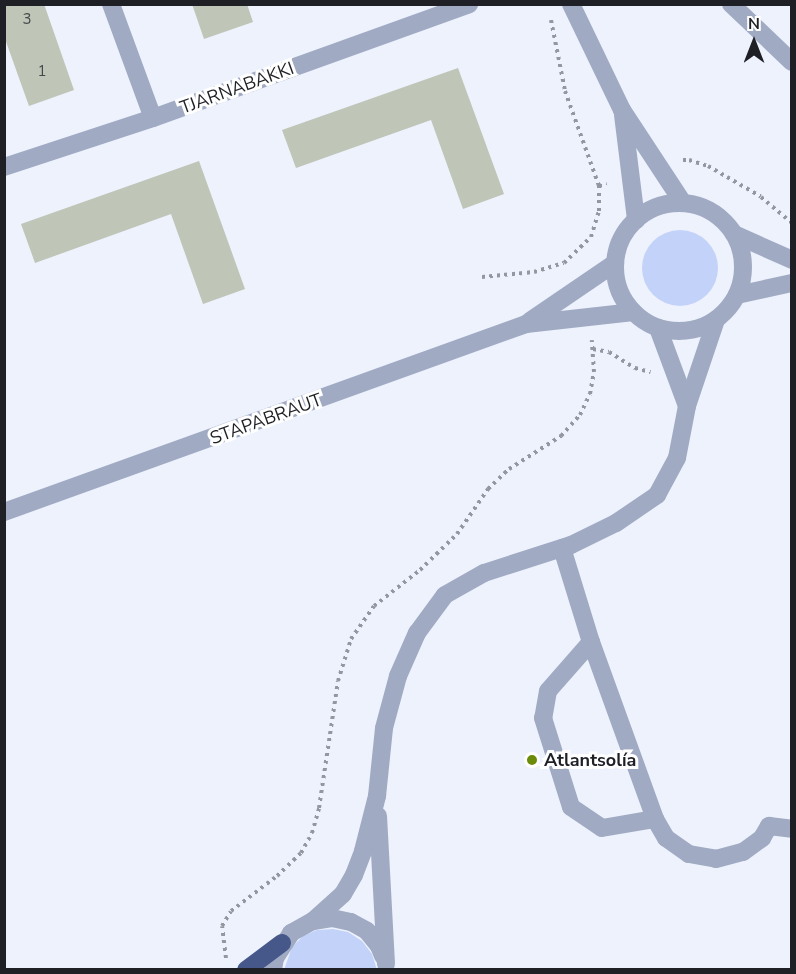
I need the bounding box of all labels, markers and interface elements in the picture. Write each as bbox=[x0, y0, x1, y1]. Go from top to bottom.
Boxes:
house number: 3 bbox=[23, 11, 31, 29]
north arrow bbox=[724, 12, 784, 72]
text: N bbox=[748, 13, 760, 35]
street label: TJARNABAKKI bbox=[177, 57, 297, 119]
house number: 1 bbox=[38, 63, 46, 81]
street label: STAPABRAUT bbox=[207, 389, 325, 449]
place label: Atlantsolía bbox=[544, 749, 636, 771]
marker: Atlantsolía bbox=[525, 753, 539, 767]

